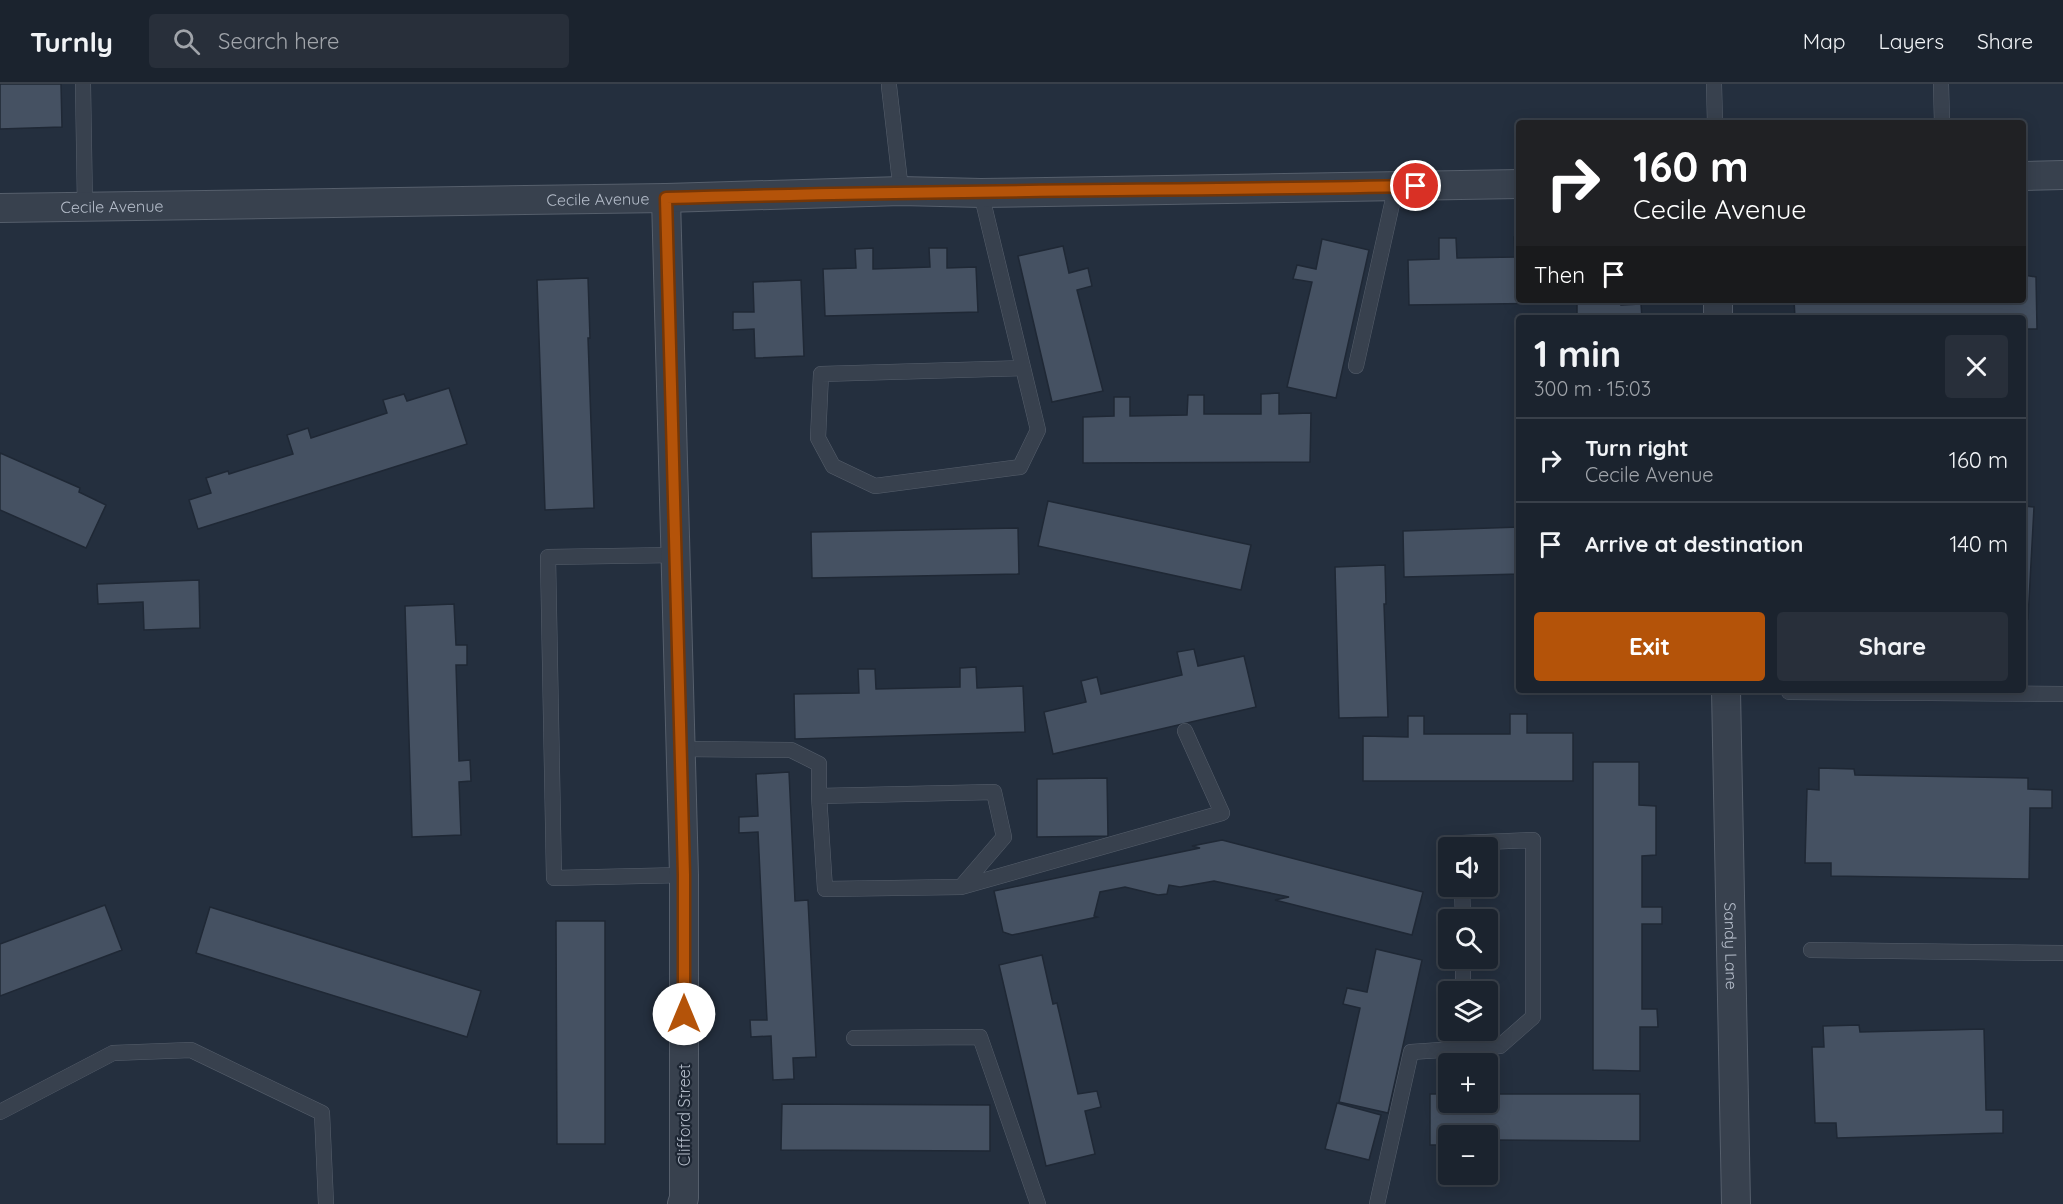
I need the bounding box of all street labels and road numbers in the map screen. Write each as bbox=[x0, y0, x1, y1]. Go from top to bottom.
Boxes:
street label: Cecile Avenue bbox=[546, 188, 650, 210]
street label: Cecile Avenue bbox=[60, 196, 164, 217]
street label: Sandy Lane bbox=[1720, 902, 1742, 990]
street label: Clifford Street bbox=[674, 1064, 694, 1166]

